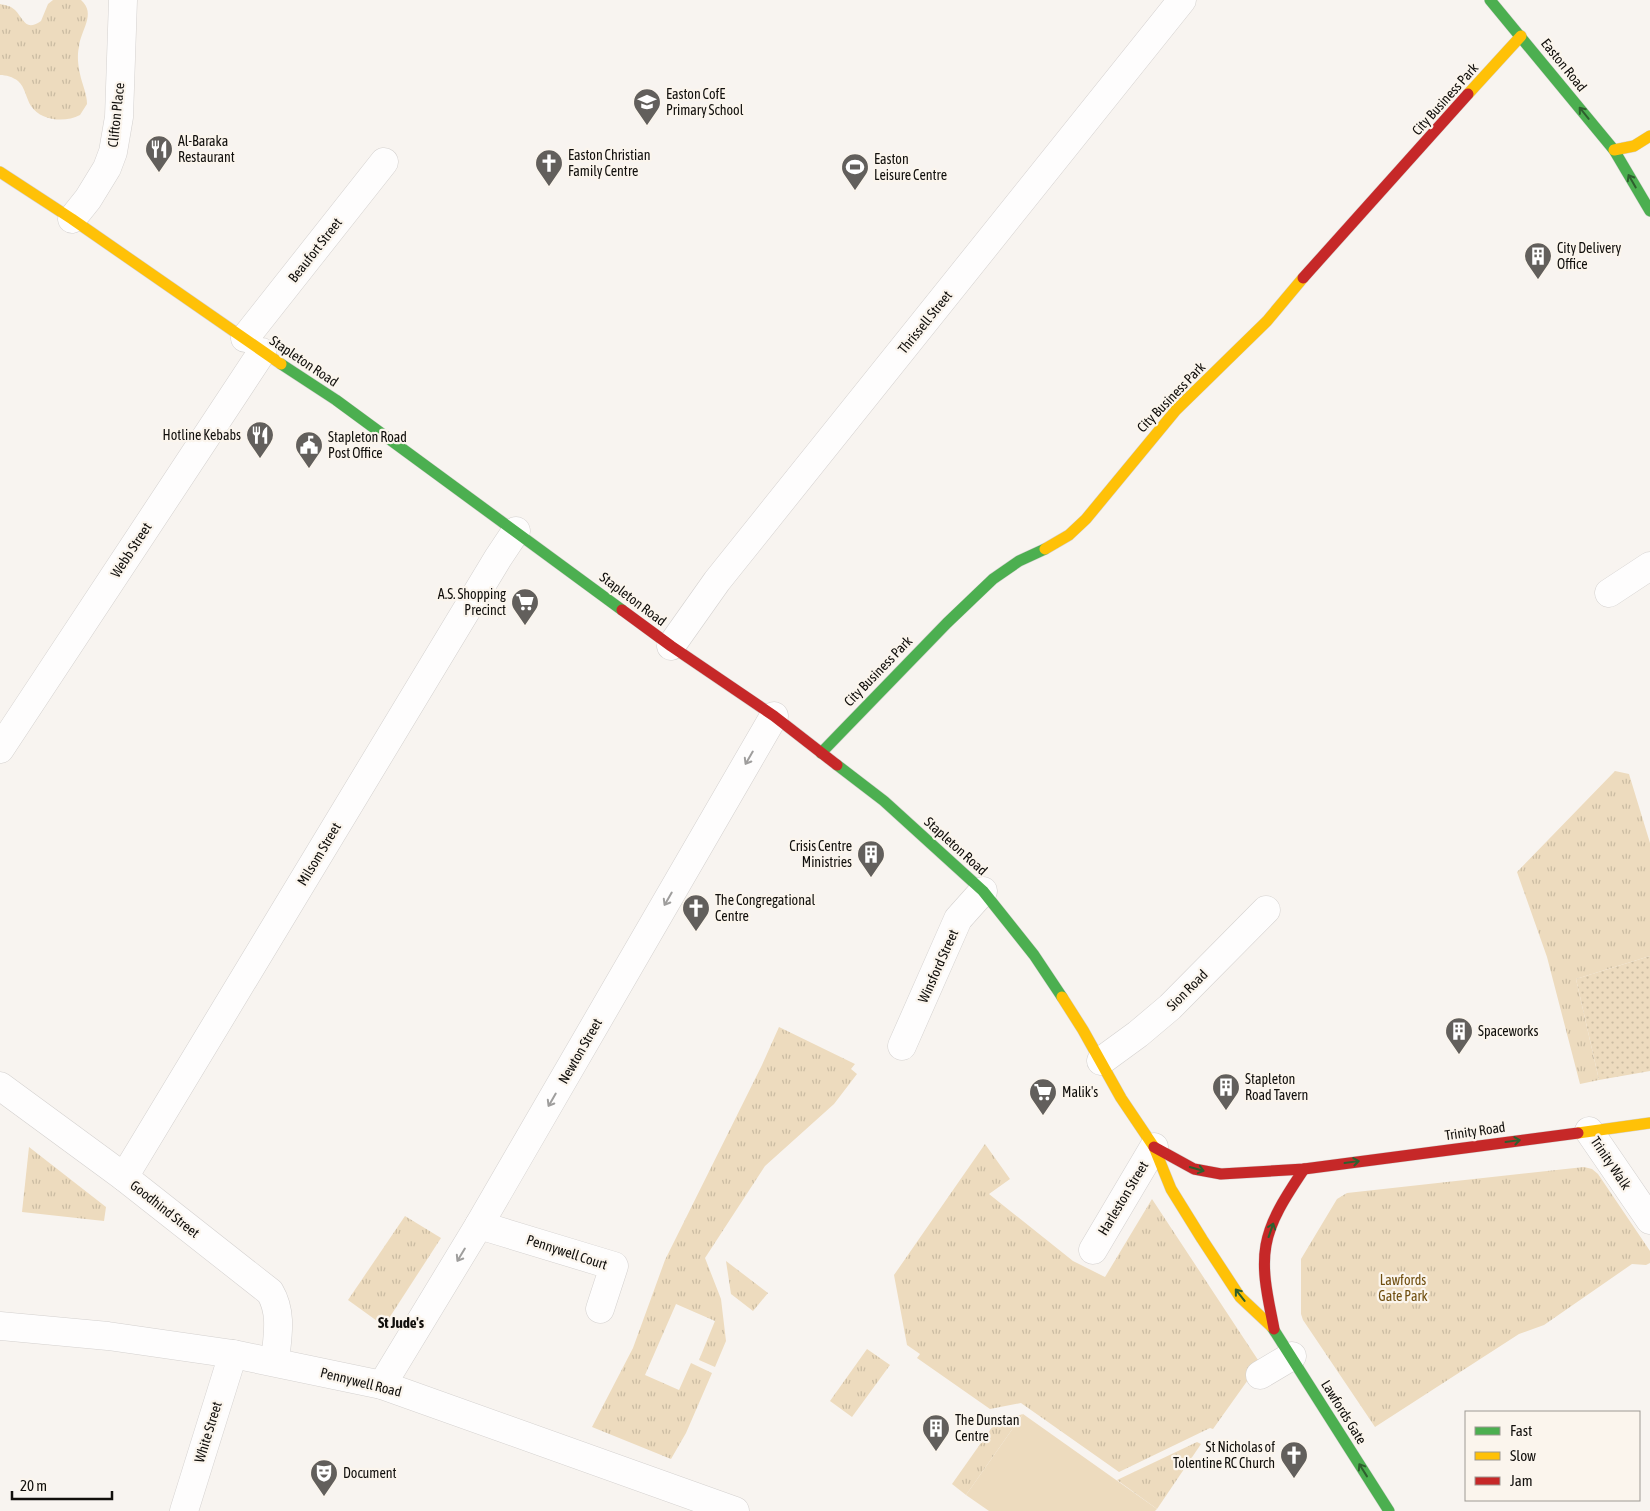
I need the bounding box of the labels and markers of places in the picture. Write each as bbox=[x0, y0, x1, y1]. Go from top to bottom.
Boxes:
place label: Easton CofE Primary School bbox=[666, 86, 744, 118]
school or university icon: Easton CofE Primary School bbox=[632, 87, 662, 126]
place label: Al-Baraka Restaurant bbox=[178, 133, 235, 165]
restaurant icon: Al-Baraka Restaurant bbox=[144, 134, 174, 173]
place label: Easton Christian Family Centre bbox=[568, 147, 651, 179]
church icon: Easton Christian Family Centre bbox=[534, 148, 564, 187]
place label: Easton Leisure Centre bbox=[874, 151, 947, 183]
sports icon: Easton Leisure Centre bbox=[840, 152, 870, 191]
place label: City Delivery Office bbox=[1557, 240, 1621, 272]
building icon: City Delivery Office bbox=[1523, 241, 1553, 280]
restaurant icon: Hotline Kebabs bbox=[245, 420, 275, 459]
place label: Hotline Kebabs bbox=[163, 427, 241, 443]
place label: Stapleton Road Post Office bbox=[328, 429, 407, 461]
public building icon: Stapleton Road Post Office bbox=[294, 430, 324, 469]
place label: A.S. Shopping Precinct bbox=[438, 586, 506, 618]
supermarket icon: A.S. Shopping Precinct bbox=[510, 587, 540, 626]
place label: Crisis Centre Ministries bbox=[789, 838, 852, 870]
building icon: Crisis Centre Ministries bbox=[856, 839, 886, 878]
place label: The Congregational Centre bbox=[715, 892, 815, 924]
church icon: The Congregational Centre bbox=[681, 893, 711, 932]
building icon: Spaceworks bbox=[1444, 1016, 1474, 1055]
place label: Spaceworks bbox=[1478, 1023, 1539, 1039]
place label: Stapleton Road Tavern bbox=[1245, 1071, 1308, 1103]
building icon: Stapleton Road Tavern bbox=[1211, 1072, 1241, 1111]
supermarket icon: Malik's bbox=[1028, 1077, 1058, 1116]
place label: Malik's bbox=[1062, 1084, 1098, 1100]
place label: The Dunstan Centre bbox=[955, 1412, 1020, 1444]
building icon: The Dunstan Centre bbox=[921, 1413, 951, 1452]
place label: St Nicholas of Tolentine RC Church bbox=[1173, 1439, 1275, 1471]
church icon: St Nicholas of Tolentine RC Church bbox=[1279, 1440, 1309, 1479]
theatre icon: Document bbox=[309, 1458, 339, 1497]
place label: Document bbox=[343, 1465, 397, 1481]

